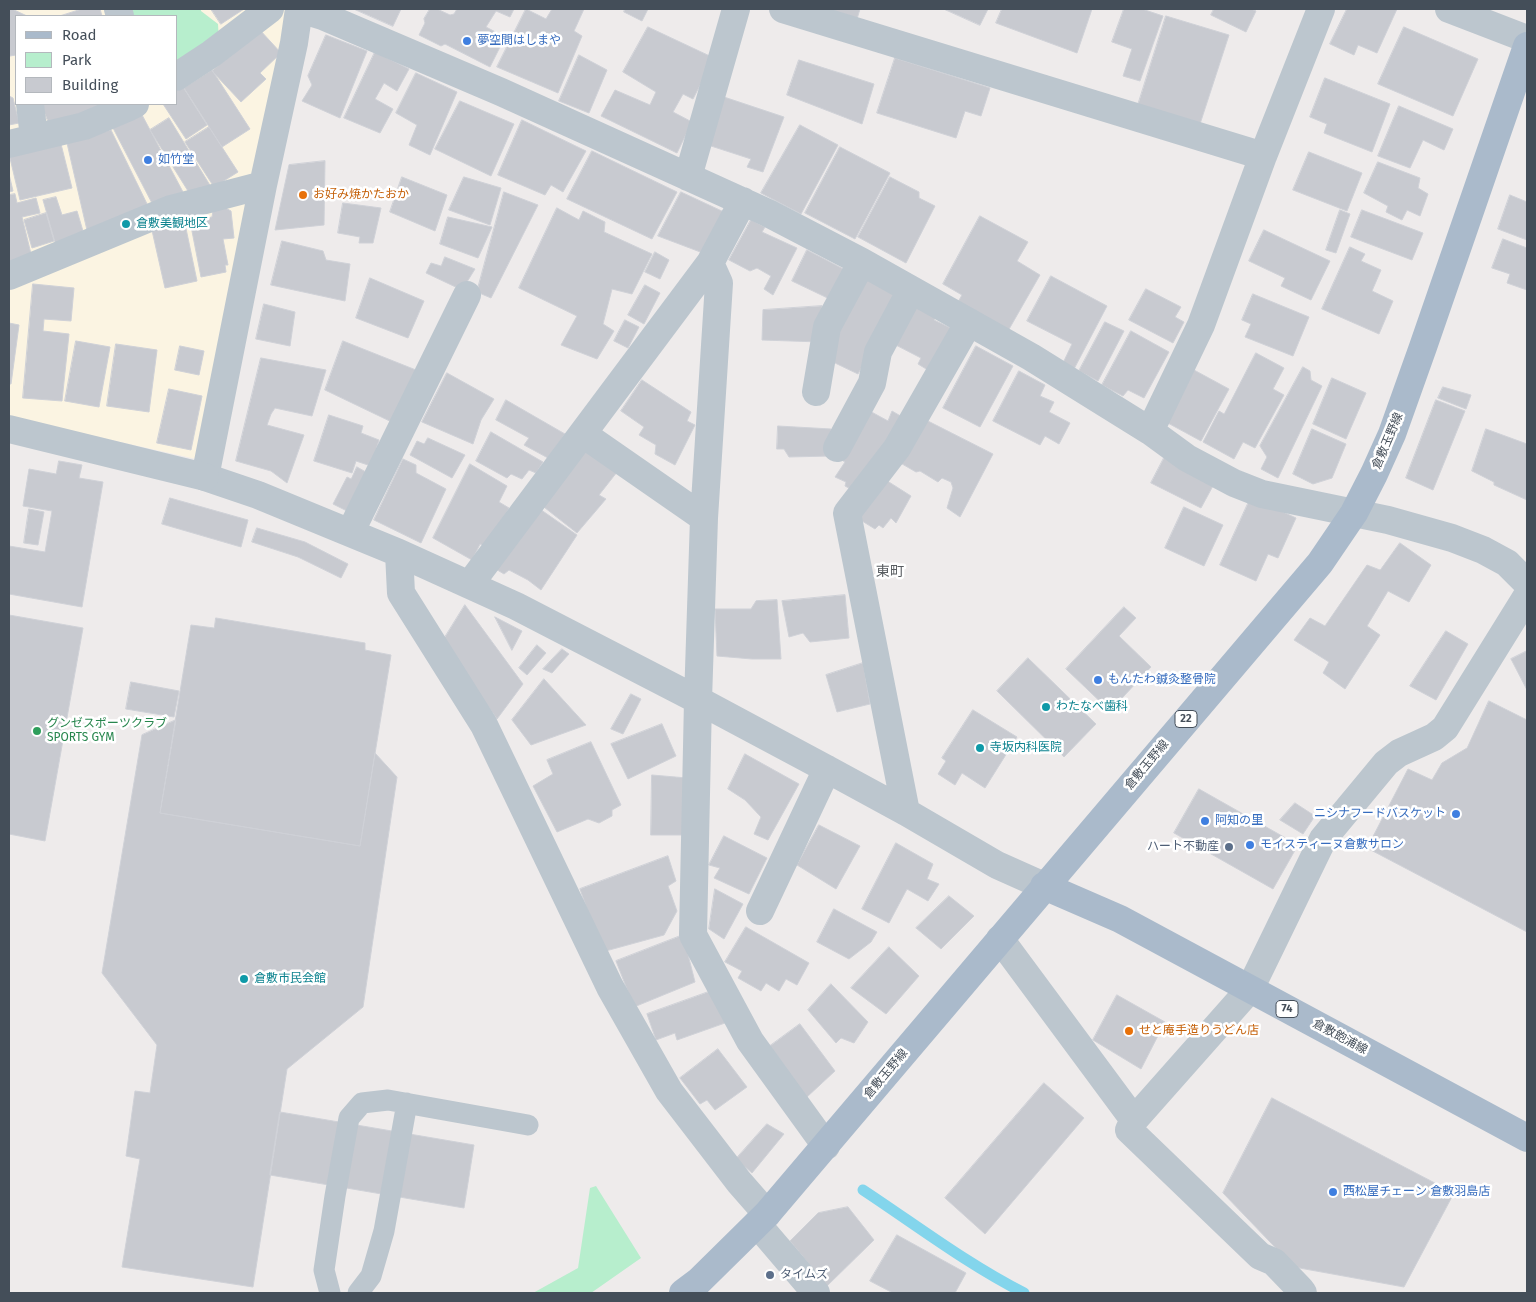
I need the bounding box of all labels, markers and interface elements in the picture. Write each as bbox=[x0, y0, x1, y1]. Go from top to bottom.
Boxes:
legend bbox=[15, 15, 178, 105]
text: Road bbox=[62, 26, 97, 44]
place label: 夢空間はしまや bbox=[477, 34, 561, 48]
marker: 夢空間はしまや bbox=[461, 35, 473, 47]
text: Park bbox=[62, 51, 92, 69]
text: Building bbox=[62, 76, 118, 94]
place label: 如竹堂 bbox=[158, 153, 194, 167]
marker: 如竹堂 bbox=[142, 154, 154, 166]
place label: お好み焼かたおか bbox=[313, 188, 409, 202]
marker: お好み焼かたおか bbox=[297, 189, 309, 201]
place label: 倉敷美観地区 bbox=[136, 217, 208, 231]
marker: 倉敷美観地区 bbox=[120, 218, 132, 230]
street label: 倉敷玉野線 bbox=[1370, 411, 1406, 471]
district label: 東町 bbox=[876, 564, 904, 580]
place label: もんたわ鍼灸整骨院 bbox=[1108, 673, 1216, 687]
marker: もんたわ鍼灸整骨院 bbox=[1092, 674, 1104, 686]
place label: わたなべ歯科 bbox=[1056, 700, 1128, 714]
marker: わたなべ歯科 bbox=[1040, 701, 1052, 713]
road number: 22 bbox=[1175, 711, 1197, 728]
place label: グンゼスポーツクラブ SPORTS GYM bbox=[47, 717, 167, 745]
marker: グンゼスポーツクラブ SPORTS GYM bbox=[31, 725, 43, 737]
street label: 倉敷玉野線 bbox=[1122, 737, 1172, 793]
place label: 寺坂内科医院 bbox=[990, 741, 1062, 755]
marker: 寺坂内科医院 bbox=[974, 742, 986, 754]
place label: ニシナフードバスケット bbox=[1314, 807, 1446, 821]
marker: ニシナフードバスケット bbox=[1450, 808, 1462, 820]
place label: 阿知の里 bbox=[1215, 814, 1263, 828]
marker: 阿知の里 bbox=[1199, 815, 1211, 827]
place label: モイスティーヌ倉敷サロン bbox=[1260, 838, 1404, 852]
marker: モイスティーヌ倉敷サロン bbox=[1244, 839, 1256, 851]
place label: ハート不動産 bbox=[1147, 840, 1219, 854]
marker: ハート不動産 bbox=[1223, 841, 1235, 853]
place label: 倉敷市民会館 bbox=[254, 972, 326, 986]
marker: 倉敷市民会館 bbox=[238, 973, 250, 985]
road number: 74 bbox=[1276, 1001, 1298, 1018]
street label: 倉敷飽浦線 bbox=[1310, 1017, 1370, 1057]
place label: せと庵手造りうどん店 bbox=[1139, 1024, 1259, 1038]
marker: せと庵手造りうどん店 bbox=[1123, 1025, 1135, 1037]
street label: 倉敷玉野線 bbox=[861, 1046, 911, 1102]
place label: 西松屋チェーン 倉敷羽島店 bbox=[1343, 1185, 1490, 1199]
marker: 西松屋チェーン 倉敷羽島店 bbox=[1327, 1186, 1339, 1198]
place label: タイムズ bbox=[780, 1268, 828, 1282]
marker: タイムズ bbox=[764, 1269, 776, 1281]

